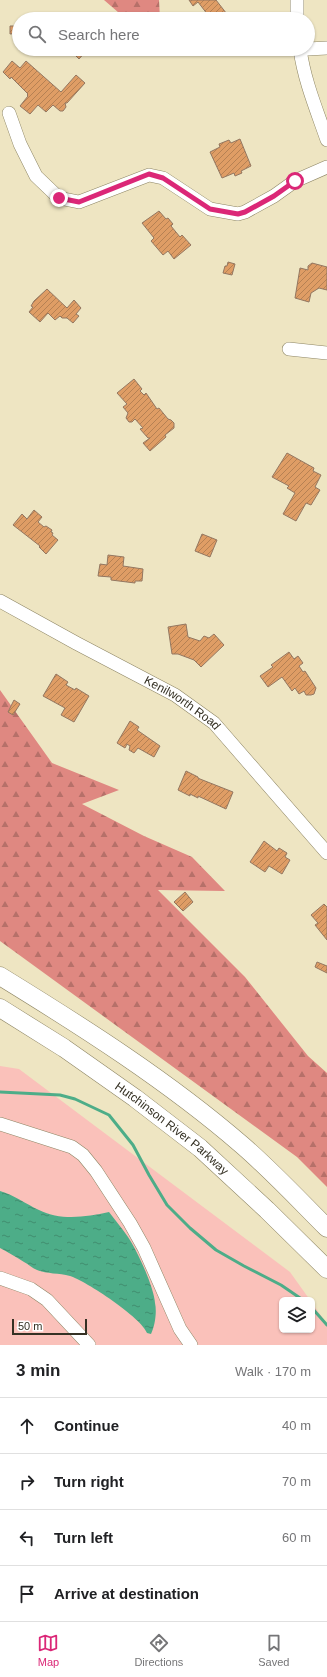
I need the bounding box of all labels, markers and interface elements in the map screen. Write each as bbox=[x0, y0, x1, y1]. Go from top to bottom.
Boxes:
search box bbox=[12, 12, 315, 56]
icon: search bbox=[26, 23, 48, 45]
text: Search here bbox=[58, 26, 140, 43]
route start bbox=[286, 172, 304, 190]
route end bbox=[50, 189, 68, 207]
street label: Kenilworth Road bbox=[142, 673, 224, 732]
street label: Hutchinson River Parkway bbox=[112, 1079, 231, 1178]
map controls bbox=[279, 1297, 315, 1333]
button: layers bbox=[279, 1297, 315, 1333]
scale bar bbox=[12, 1317, 87, 1336]
text: 50 m bbox=[18, 1320, 42, 1332]
text: 3 min bbox=[16, 1361, 60, 1380]
text: Walk · 170 m bbox=[235, 1364, 311, 1379]
icon: ahead bbox=[16, 1415, 38, 1437]
text: Continue bbox=[54, 1417, 119, 1434]
text: 40 m bbox=[282, 1418, 311, 1433]
icon: right bbox=[16, 1471, 38, 1493]
text: Turn right bbox=[54, 1473, 124, 1490]
text: 70 m bbox=[282, 1474, 311, 1489]
icon: left bbox=[16, 1527, 38, 1549]
text: Turn left bbox=[54, 1529, 113, 1546]
text: 60 m bbox=[282, 1530, 311, 1545]
icon: arrive bbox=[16, 1583, 38, 1605]
text: Arrive at destination bbox=[54, 1585, 199, 1602]
tab: Map bbox=[37, 1632, 59, 1668]
tab: Directions bbox=[134, 1632, 183, 1668]
tab: Saved bbox=[258, 1632, 289, 1668]

